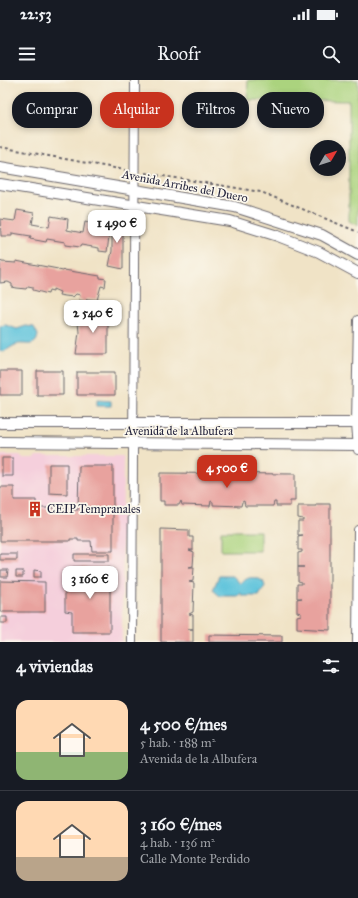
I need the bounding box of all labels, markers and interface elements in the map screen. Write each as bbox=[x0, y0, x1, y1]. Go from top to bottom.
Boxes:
text: 22:53 bbox=[20, 5, 52, 23]
icon: menu bbox=[16, 43, 38, 65]
text: Roofr bbox=[157, 43, 201, 65]
icon: search bbox=[320, 43, 342, 65]
chip: Comprar bbox=[12, 92, 92, 128]
chip: Alquilar bbox=[100, 92, 174, 128]
chip: Filtros bbox=[182, 92, 249, 128]
chip: Nuevo bbox=[257, 92, 324, 128]
north arrow bbox=[310, 140, 346, 176]
map controls bbox=[310, 140, 346, 176]
street label: Avenida Arribes del Duero bbox=[120, 167, 249, 205]
pin: 1 490 € bbox=[80, 210, 154, 244]
text: 1 490 € bbox=[97, 215, 137, 231]
pin: 2 540 € bbox=[56, 300, 130, 334]
text: 2 540 € bbox=[73, 305, 113, 321]
street label: Avenida de la Albufera bbox=[124, 424, 234, 438]
pin: 4 500 € bbox=[190, 455, 264, 489]
text: 4 500 € bbox=[206, 460, 248, 476]
building icon: CEIP Tempranales bbox=[26, 500, 44, 518]
place label: CEIP Tempranales bbox=[47, 502, 140, 516]
pin: 3 160 € bbox=[53, 566, 127, 600]
text: 3 160 € bbox=[71, 571, 109, 587]
icon: filters bbox=[320, 655, 342, 677]
text: 4 viviendas bbox=[16, 656, 93, 677]
text: 4 500 €/mes bbox=[140, 714, 227, 735]
icon: home bbox=[48, 716, 96, 764]
text: 5 hab. · 188 m² bbox=[140, 735, 215, 751]
text: Avenida de la Albufera bbox=[140, 751, 257, 767]
text: 3 160 €/mes bbox=[140, 814, 222, 835]
icon: home bbox=[48, 817, 96, 865]
text: 4 hab. · 136 m² bbox=[140, 835, 215, 851]
text: Calle Monte Perdido bbox=[140, 851, 250, 867]

